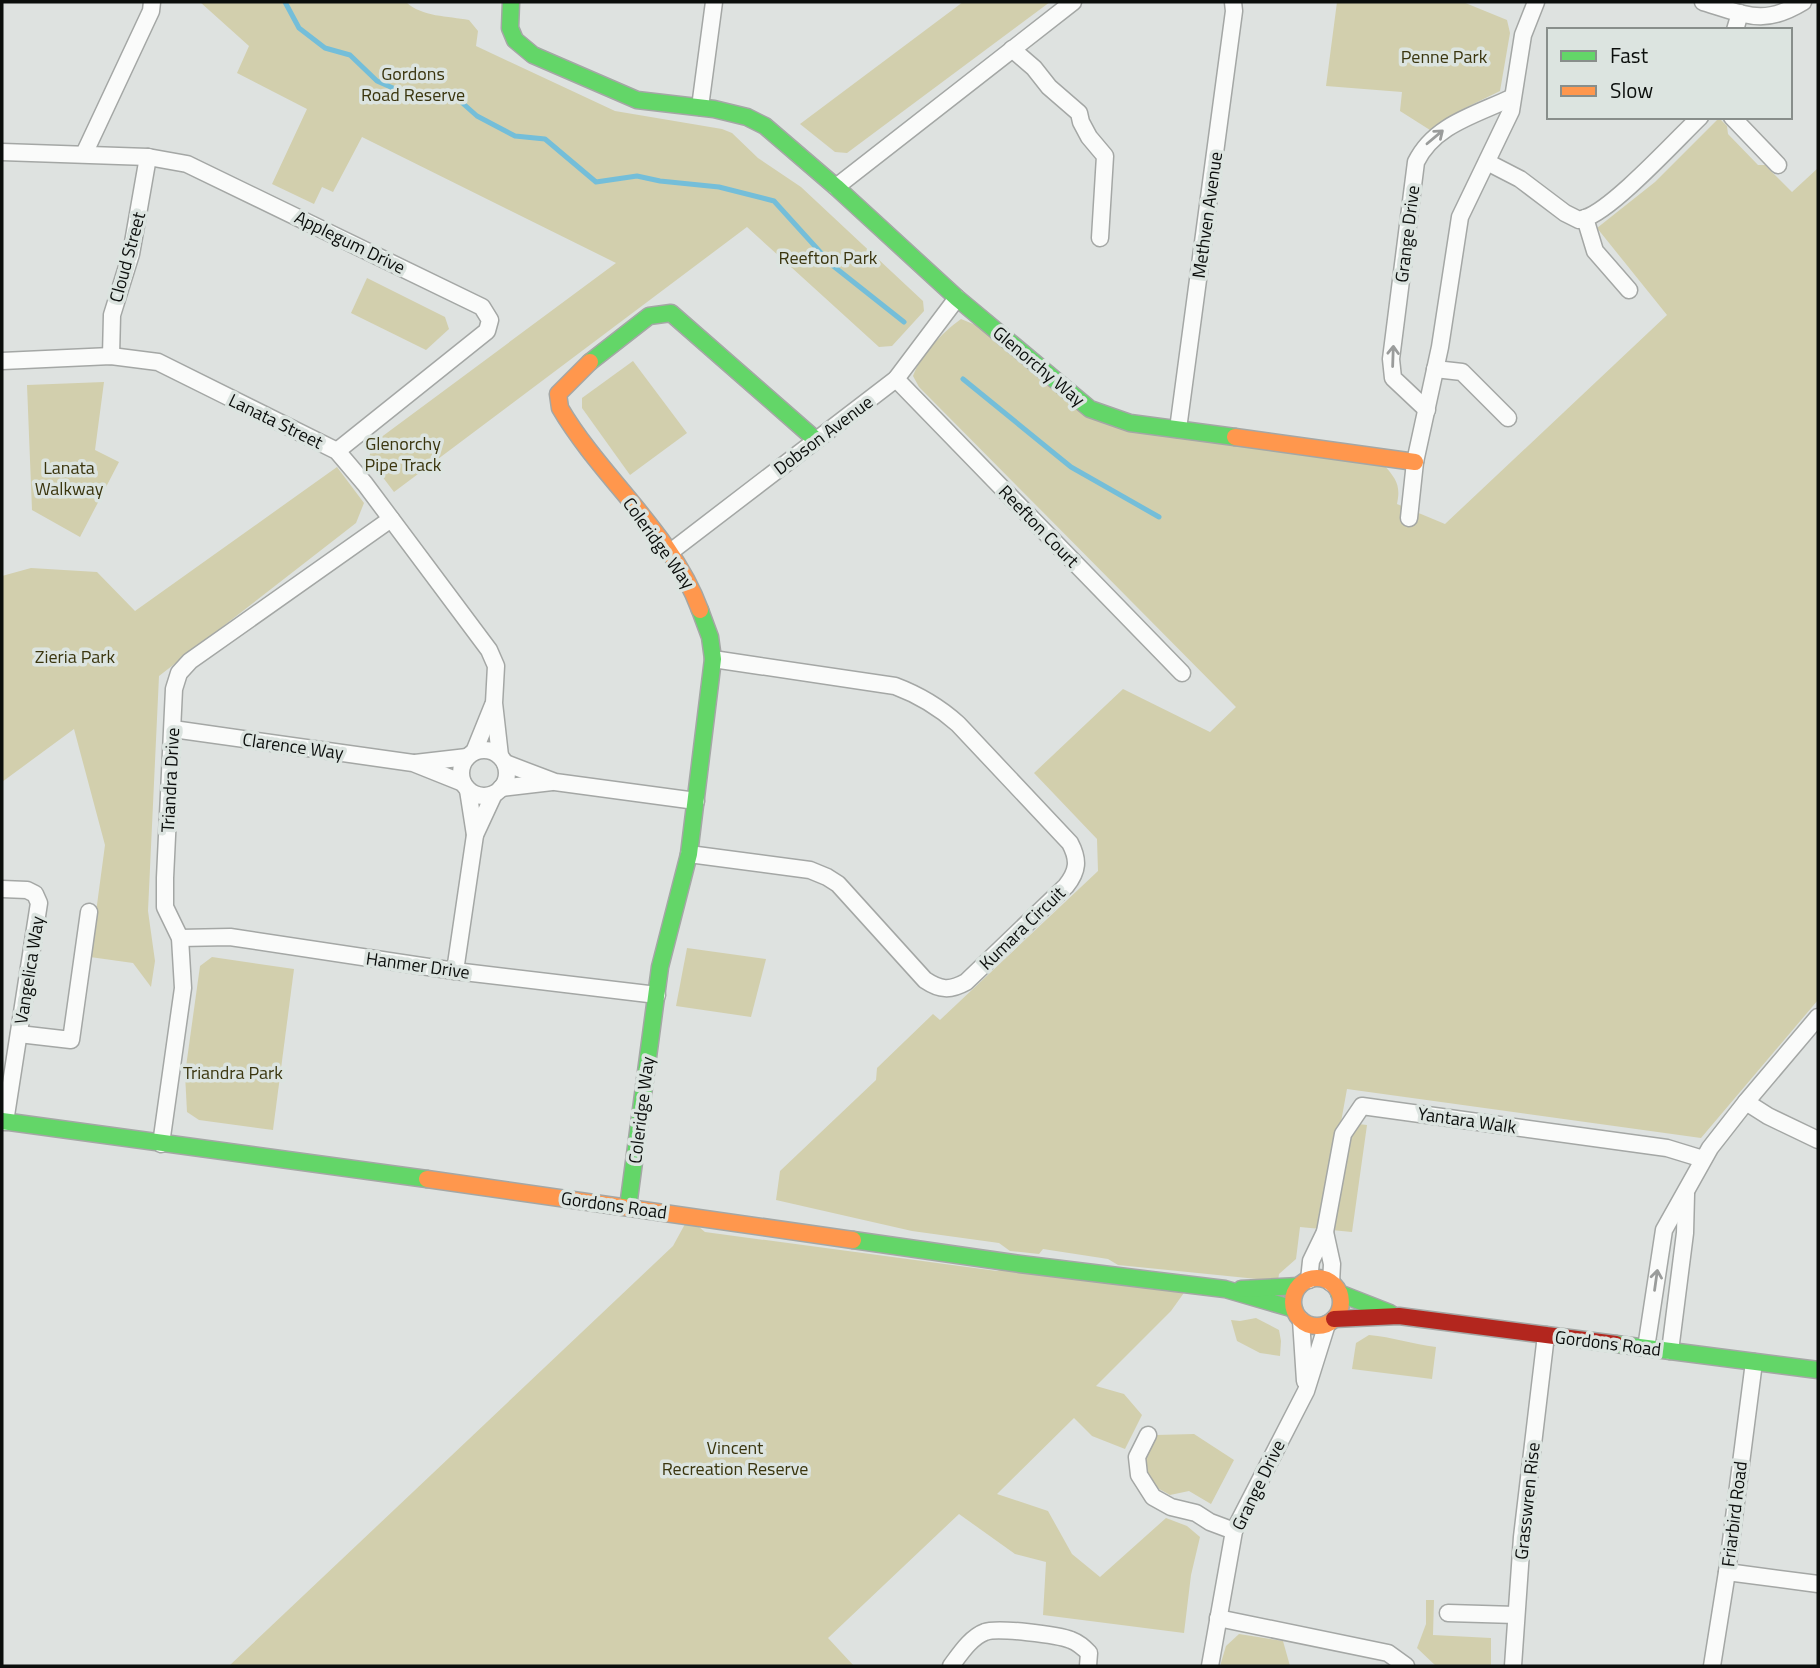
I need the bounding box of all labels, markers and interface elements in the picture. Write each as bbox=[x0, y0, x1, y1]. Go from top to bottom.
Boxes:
legend bbox=[1547, 28, 1792, 119]
text: Fast bbox=[1610, 39, 1649, 71]
park label: Penne Park bbox=[1401, 43, 1488, 70]
park label: Gordons Road Reserve bbox=[361, 60, 465, 108]
text: Slow bbox=[1610, 74, 1653, 106]
one-way arrow bbox=[1426, 129, 1444, 145]
street label: Methven Avenue bbox=[1185, 150, 1229, 280]
street label: Grange Drive bbox=[1388, 184, 1426, 284]
street label: Applegum Drive bbox=[290, 204, 410, 280]
street label: Cloud Street bbox=[102, 208, 152, 305]
park label: Reefton Park bbox=[779, 244, 878, 271]
street label: Glenorchy Way bbox=[987, 319, 1091, 413]
one-way arrow bbox=[1386, 345, 1399, 368]
street label: Lanata Street bbox=[224, 387, 328, 456]
street label: Dobson Avenue bbox=[768, 389, 878, 481]
park label: Glenorchy Pipe Track bbox=[365, 430, 442, 478]
park label: Lanata Walkway bbox=[35, 454, 104, 502]
street label: Reefton Court bbox=[993, 479, 1086, 574]
street label: Coleridge Way bbox=[616, 492, 702, 595]
park label: Zieria Park bbox=[35, 643, 116, 670]
street label: Clarence Way bbox=[241, 726, 346, 766]
street label: Triandra Drive bbox=[154, 727, 186, 833]
street label: Kumara Circuit bbox=[973, 880, 1072, 976]
street label: Vangelica Way bbox=[7, 914, 51, 1026]
street label: Hanmer Drive bbox=[364, 944, 472, 986]
street label: Coleridge Way bbox=[621, 1055, 661, 1165]
park label: Triandra Park bbox=[183, 1059, 283, 1086]
street label: Yantara Walk bbox=[1416, 1100, 1518, 1140]
street label: Gordons Road bbox=[559, 1184, 669, 1226]
one-way arrow bbox=[1650, 1269, 1663, 1292]
street label: Gordons Road bbox=[1553, 1323, 1663, 1363]
park label: Vincent Recreation Reserve bbox=[662, 1434, 808, 1482]
street label: Grange Drive bbox=[1224, 1435, 1292, 1535]
street label: Grasswren Rise bbox=[1507, 1441, 1547, 1561]
street label: Friarbird Road bbox=[1714, 1460, 1754, 1568]

